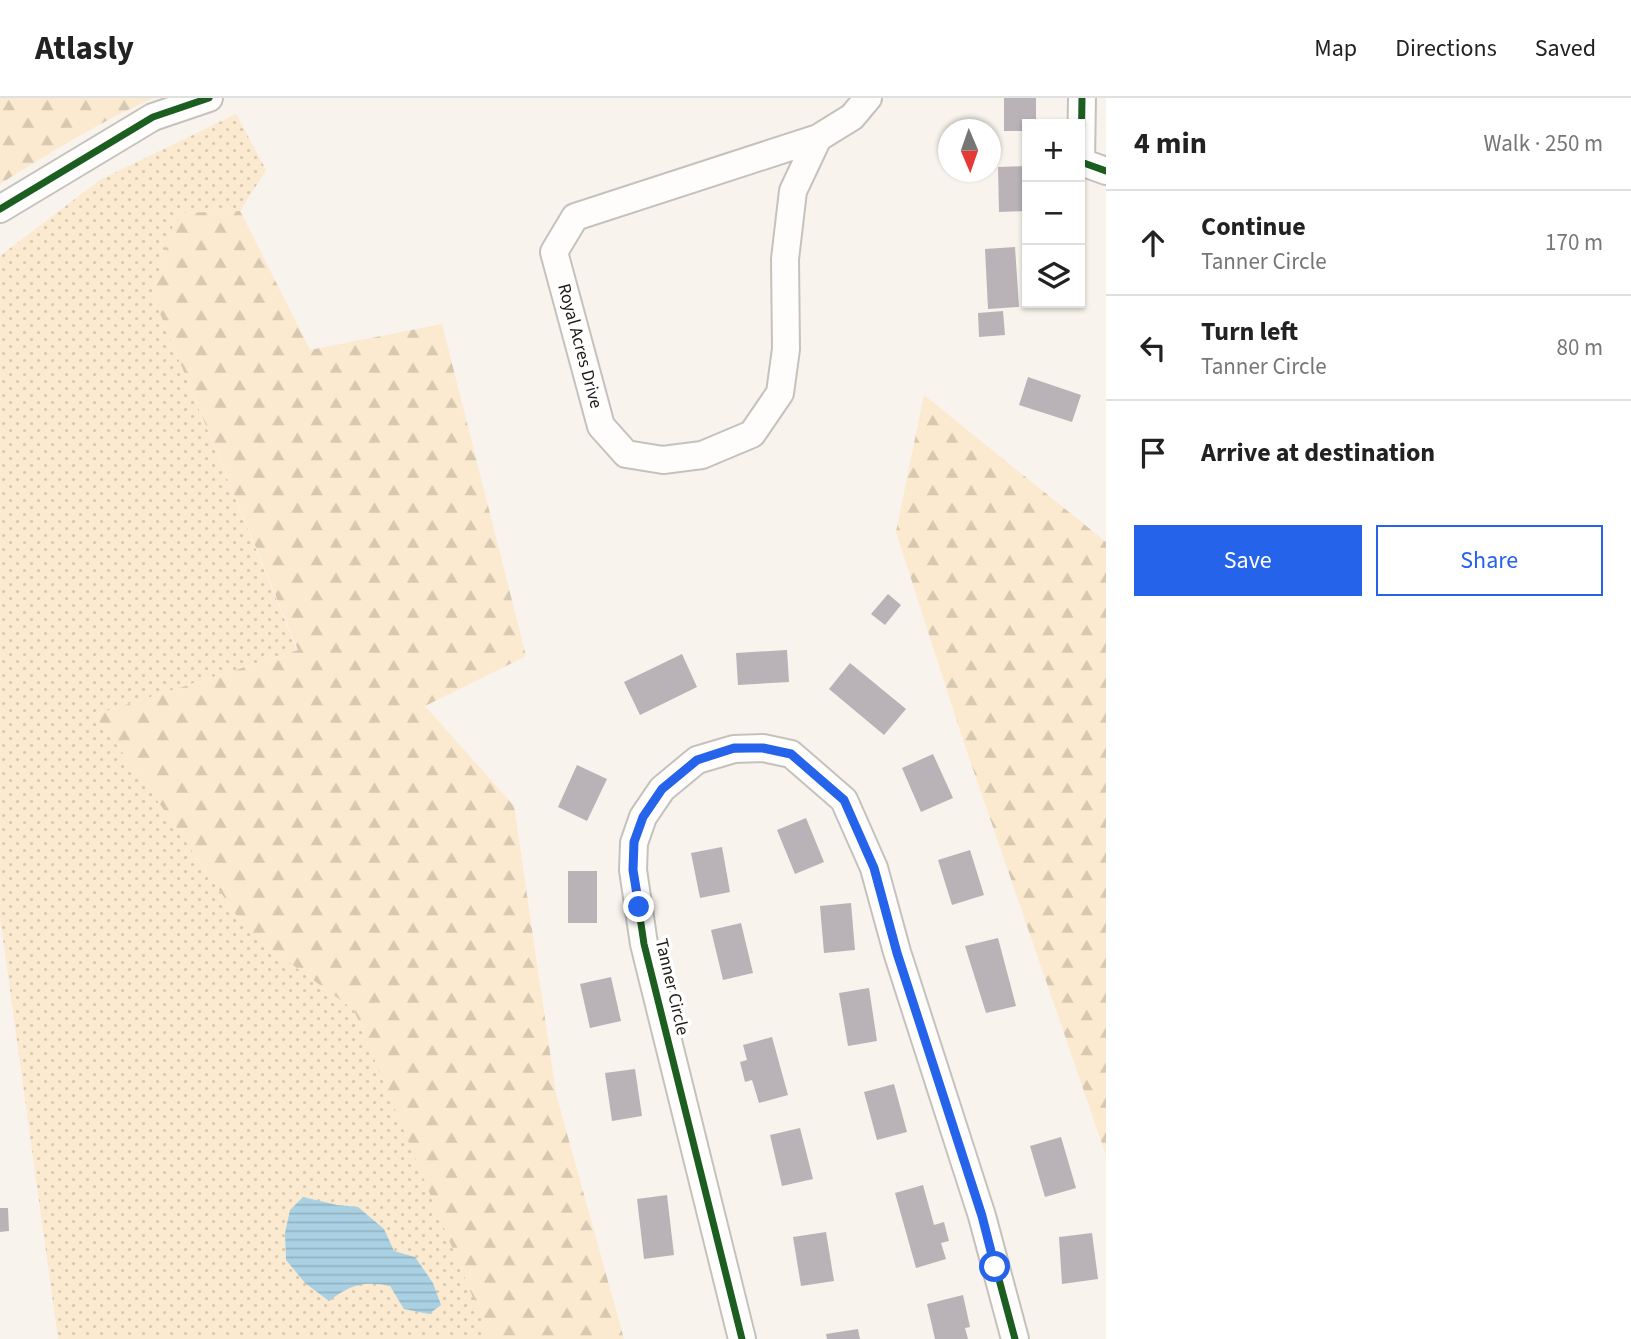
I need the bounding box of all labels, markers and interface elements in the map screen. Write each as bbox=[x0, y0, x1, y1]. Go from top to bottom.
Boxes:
text: Atlasly bbox=[35, 25, 134, 72]
text: Map bbox=[1314, 31, 1357, 66]
text: Directions bbox=[1395, 31, 1497, 66]
text: Saved bbox=[1535, 31, 1596, 66]
north arrow bbox=[938, 119, 1001, 182]
map controls bbox=[1022, 119, 1085, 308]
button: + bbox=[1022, 119, 1085, 182]
text: 4 min bbox=[1134, 122, 1207, 165]
text: Walk · 250 m bbox=[1484, 127, 1603, 160]
button: − bbox=[1022, 182, 1085, 245]
text: Continue bbox=[1201, 208, 1306, 245]
icon: ahead bbox=[1134, 224, 1172, 262]
text: 170 m bbox=[1545, 226, 1603, 259]
button: layers bbox=[1022, 245, 1085, 308]
text: Tanner Circle bbox=[1201, 245, 1327, 278]
street label: Royal Acres Drive bbox=[551, 281, 609, 411]
text: Turn left bbox=[1201, 313, 1298, 350]
icon: left bbox=[1134, 329, 1172, 367]
text: 80 m bbox=[1556, 331, 1603, 364]
text: Tanner Circle bbox=[1201, 350, 1327, 383]
icon: arrive bbox=[1134, 434, 1172, 472]
text: Arrive at destination bbox=[1201, 434, 1435, 471]
button: Save bbox=[1134, 525, 1362, 596]
button: Share bbox=[1376, 525, 1603, 596]
route end bbox=[623, 891, 654, 922]
street label: Tanner Circle bbox=[649, 936, 695, 1038]
route start bbox=[979, 1251, 1010, 1282]

